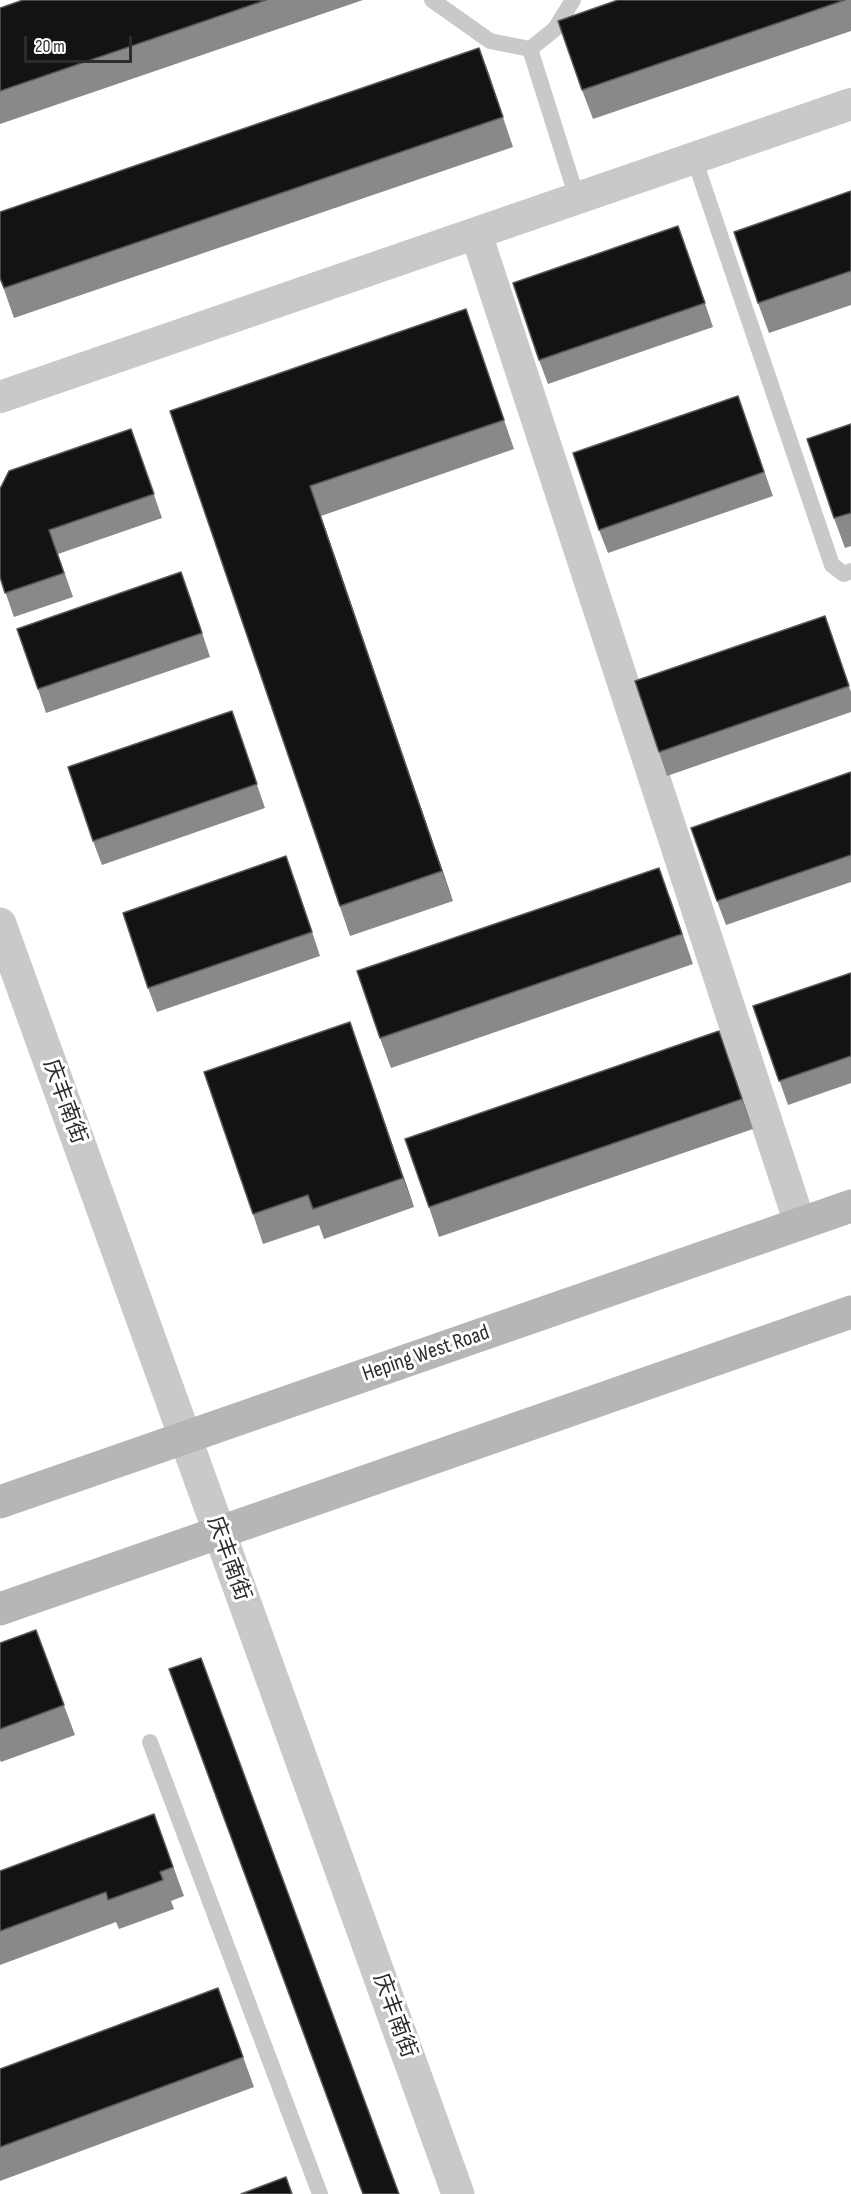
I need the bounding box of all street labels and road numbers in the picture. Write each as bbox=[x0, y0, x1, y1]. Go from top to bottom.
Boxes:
street label: 庆丰南街 bbox=[37, 1056, 91, 1148]
street label: Heping West Road bbox=[359, 1320, 493, 1388]
street label: 庆丰南街 bbox=[201, 1513, 255, 1605]
street label: 庆丰南街 bbox=[367, 1970, 421, 2062]

